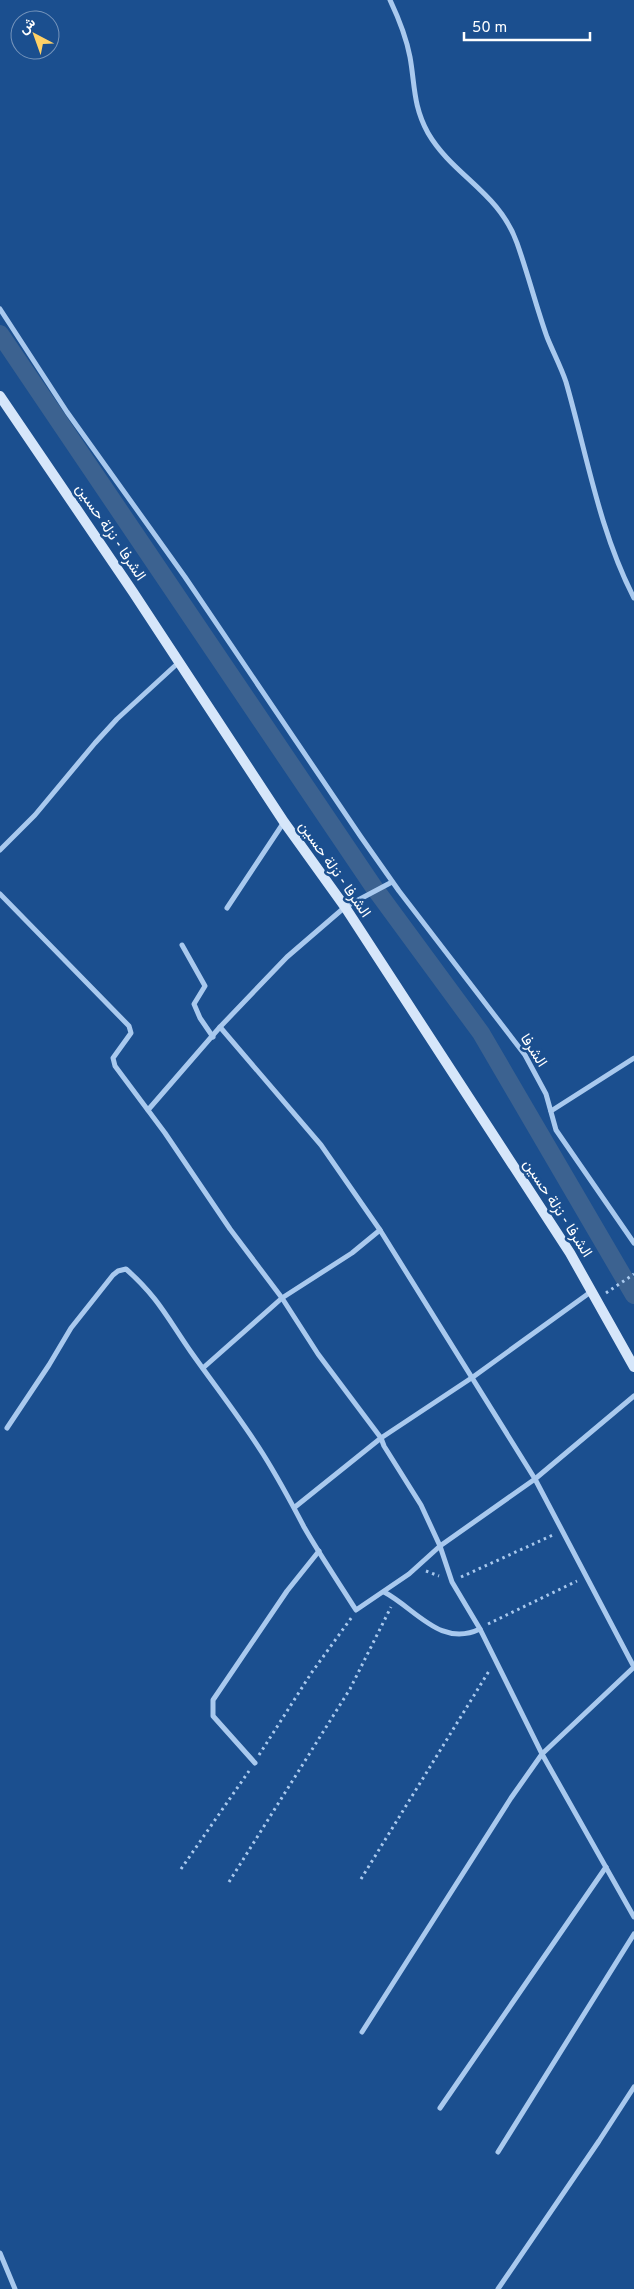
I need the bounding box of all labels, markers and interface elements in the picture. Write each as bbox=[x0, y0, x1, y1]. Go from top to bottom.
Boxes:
north arrow bbox=[10, 10, 60, 60]
scale bar bbox=[464, 10, 590, 42]
text: ش bbox=[16, 14, 40, 38]
text: 50 m bbox=[472, 19, 507, 38]
street label: الشرفا - نزلة حسين bbox=[70, 481, 149, 585]
street label: الشرفا - نزلة حسين bbox=[294, 818, 374, 922]
street label: الشرفا bbox=[515, 1031, 551, 1071]
street label: الشرفا - نزلة حسين bbox=[518, 1156, 596, 1261]

